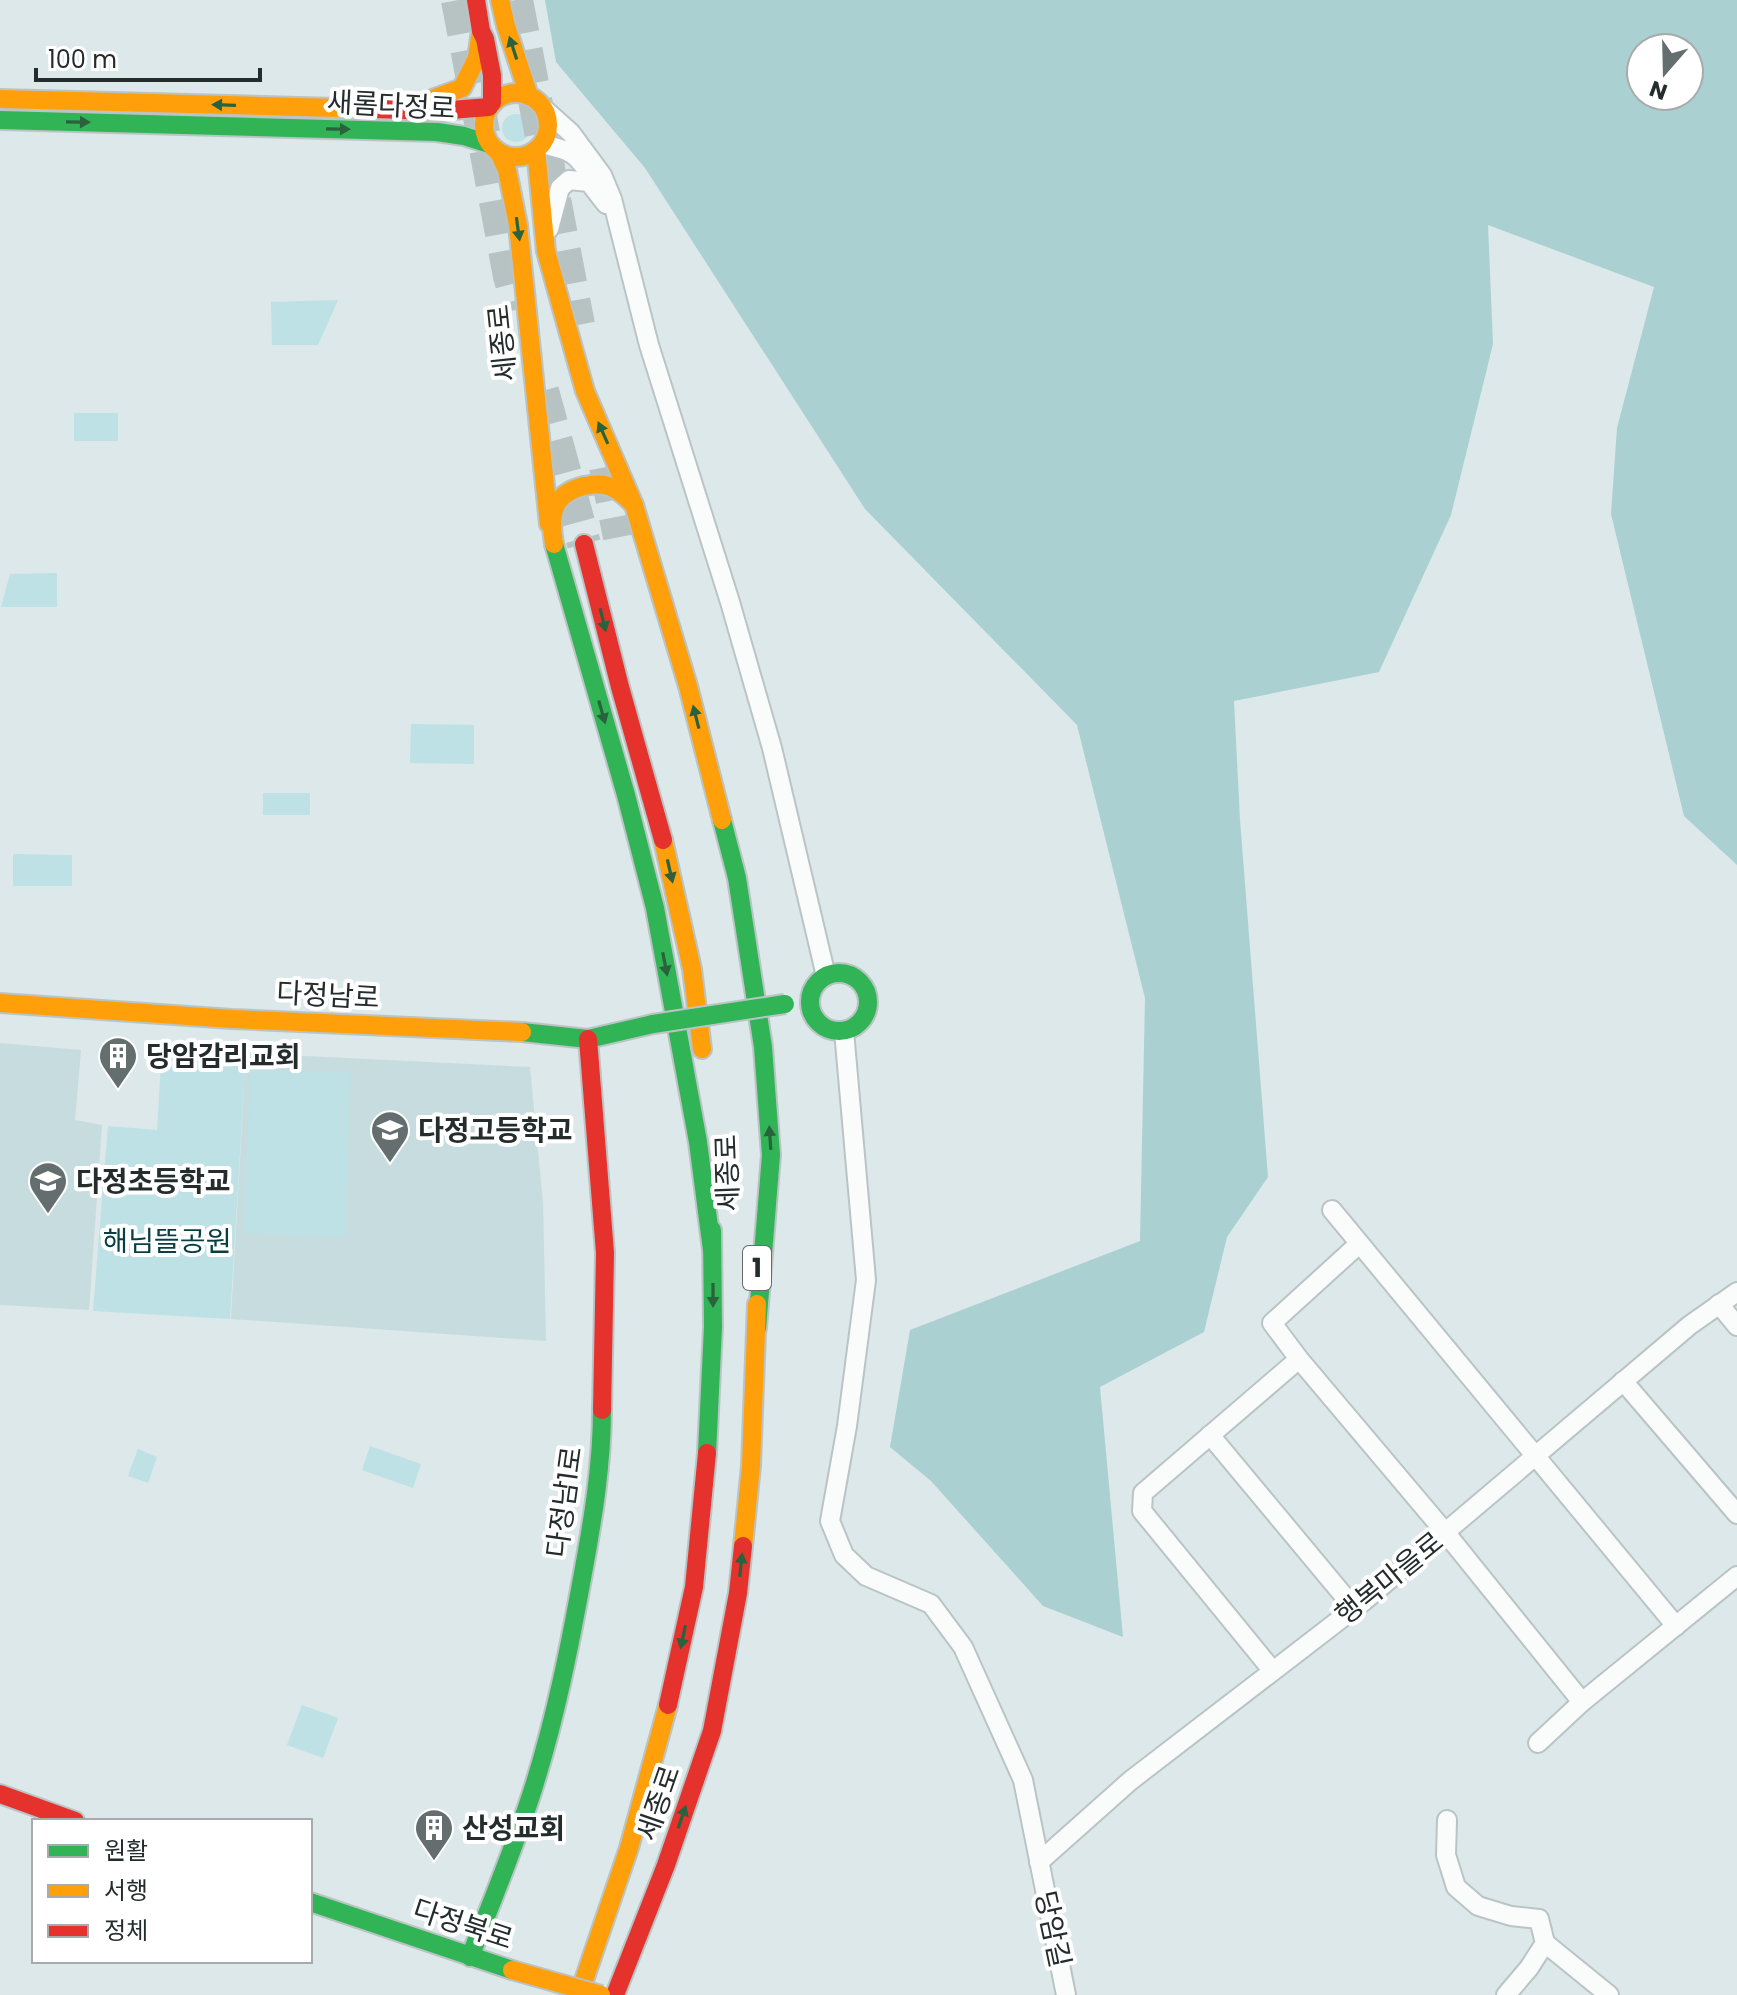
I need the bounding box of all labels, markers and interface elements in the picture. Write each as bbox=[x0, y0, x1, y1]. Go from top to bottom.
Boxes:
scale bar bbox=[36, 32, 260, 82]
north arrow bbox=[1625, 32, 1705, 112]
one-way arrow bbox=[506, 36, 519, 60]
text: 100 m bbox=[48, 43, 117, 76]
text: N bbox=[1645, 73, 1671, 108]
street label: 새롬다정로 bbox=[326, 83, 456, 128]
one-way arrow bbox=[211, 99, 236, 111]
one-way arrow bbox=[66, 116, 91, 129]
one-way arrow bbox=[326, 123, 351, 135]
one-way arrow bbox=[511, 217, 524, 242]
street label: 세종로 bbox=[479, 302, 526, 383]
one-way arrow bbox=[596, 421, 610, 445]
one-way arrow bbox=[598, 607, 610, 632]
one-way arrow bbox=[596, 701, 609, 725]
one-way arrow bbox=[690, 705, 702, 730]
one-way arrow bbox=[665, 859, 677, 884]
one-way arrow bbox=[660, 952, 672, 977]
street label: 다정남로 bbox=[276, 973, 380, 1018]
building icon: 당암감리교회 bbox=[97, 1035, 139, 1090]
place label: 당암감리교회 bbox=[146, 1037, 301, 1076]
school or university icon: 다정고등학교 bbox=[369, 1109, 411, 1164]
place label: 다정고등학교 bbox=[418, 1111, 573, 1150]
one-way arrow bbox=[763, 1125, 776, 1150]
street label: 세종로 bbox=[707, 1134, 748, 1212]
school or university icon: 다정초등학교 bbox=[27, 1160, 69, 1215]
place label: 다정초등학교 bbox=[76, 1162, 231, 1201]
park label: 해님뜰공원 bbox=[103, 1222, 231, 1261]
road number: 1 bbox=[743, 1246, 771, 1290]
one-way arrow bbox=[707, 1283, 719, 1308]
street label: 다정남1로 bbox=[537, 1444, 592, 1560]
street label: 행복마을로 bbox=[1327, 1523, 1452, 1634]
one-way arrow bbox=[734, 1552, 747, 1577]
one-way arrow bbox=[676, 1625, 689, 1650]
street label: 세종로 bbox=[627, 1760, 689, 1846]
one-way arrow bbox=[677, 1805, 689, 1829]
building icon: 산성교회 bbox=[413, 1807, 455, 1862]
place label: 산성교회 bbox=[462, 1809, 565, 1848]
legend bbox=[32, 1819, 312, 1963]
text: 원활 bbox=[104, 1834, 148, 1867]
text: 서행 bbox=[104, 1874, 148, 1907]
street label: 당암길 bbox=[1025, 1887, 1080, 1971]
street label: 다정북로 bbox=[408, 1890, 518, 1959]
text: 정체 bbox=[104, 1914, 148, 1947]

